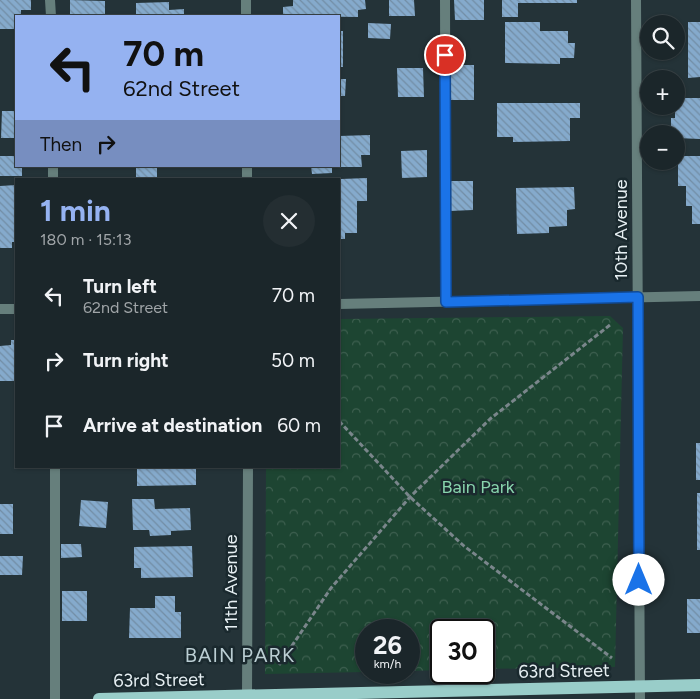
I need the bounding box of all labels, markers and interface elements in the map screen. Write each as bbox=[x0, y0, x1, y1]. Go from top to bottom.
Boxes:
map controls bbox=[640, 15, 685, 170]
button: search bbox=[640, 15, 685, 60]
text: 70 m bbox=[123, 33, 204, 75]
pin bbox=[424, 34, 466, 76]
icon: left bbox=[40, 35, 105, 100]
icon: arrive bbox=[431, 41, 459, 69]
button: + bbox=[640, 70, 685, 115]
text: 62nd Street bbox=[123, 75, 240, 102]
button: − bbox=[640, 125, 685, 170]
icon: right bbox=[92, 130, 120, 158]
text: Then bbox=[40, 133, 82, 156]
street label: 10th Avenue bbox=[610, 179, 632, 281]
text: 1 min bbox=[40, 192, 111, 229]
button: close bbox=[263, 195, 315, 247]
text: 180 m · 15:13 bbox=[40, 230, 131, 249]
text: Turn left bbox=[83, 275, 157, 298]
icon: left bbox=[40, 282, 68, 310]
text: 70 m bbox=[272, 284, 315, 307]
text: 62nd Street bbox=[83, 298, 168, 317]
icon: right bbox=[40, 347, 68, 375]
text: Turn right bbox=[83, 349, 169, 372]
text: 50 m bbox=[271, 349, 315, 372]
icon: arrive bbox=[40, 412, 68, 440]
text: Arrive at destination bbox=[83, 414, 262, 437]
text: 60 m bbox=[277, 414, 321, 437]
park label: Bain Park bbox=[441, 476, 515, 498]
street label: 11th Avenue bbox=[220, 534, 242, 632]
position arrow bbox=[612, 553, 664, 605]
speed limit sign: 30 bbox=[430, 619, 495, 684]
text: 26 bbox=[373, 630, 402, 660]
district label: BAIN PARK bbox=[185, 643, 295, 667]
text: km/h bbox=[374, 657, 401, 671]
street label: 63rd Street bbox=[518, 659, 610, 683]
street label: 63rd Street bbox=[113, 668, 205, 692]

